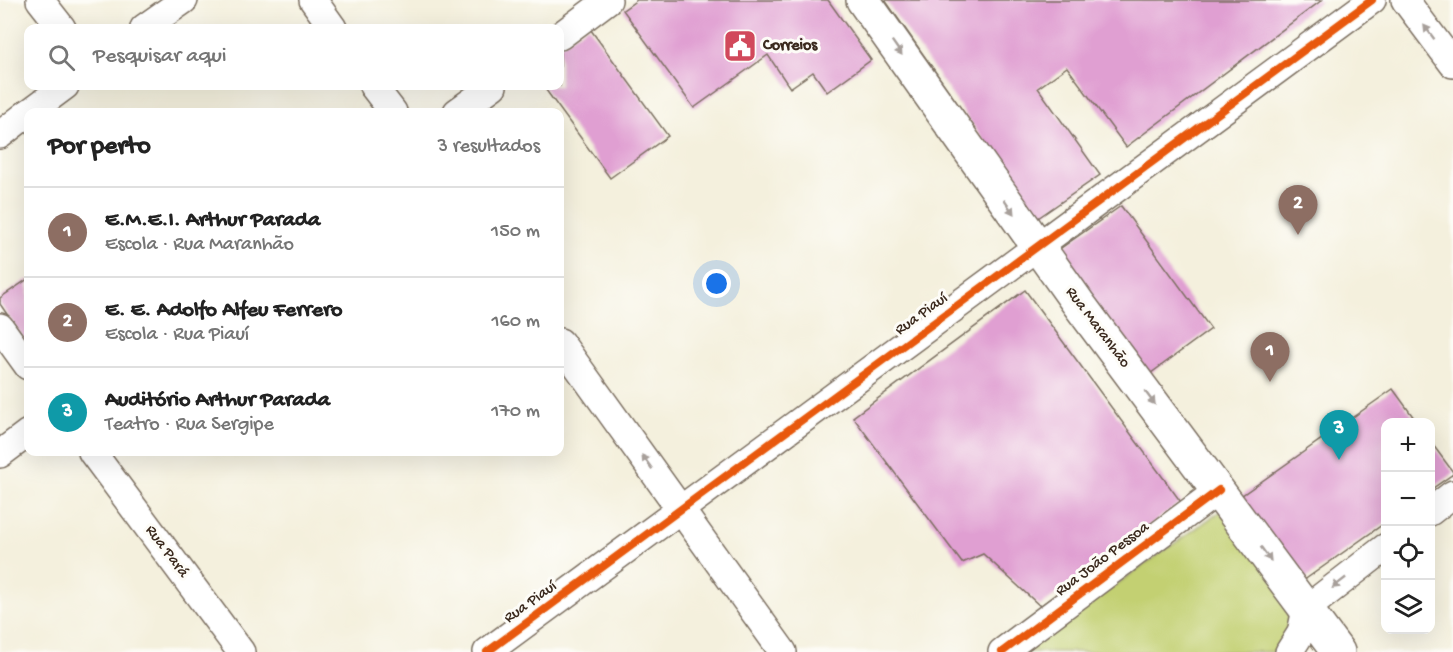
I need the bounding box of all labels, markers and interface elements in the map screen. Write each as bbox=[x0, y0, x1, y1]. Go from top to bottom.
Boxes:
search box bbox=[24, 24, 564, 90]
one-way arrow bbox=[1423, 25, 1435, 41]
public building icon: Correios bbox=[722, 28, 758, 64]
place label: Correios bbox=[762, 37, 818, 56]
one-way arrow bbox=[891, 39, 903, 55]
icon: search bbox=[45, 41, 78, 74]
text: Pesquisar aqui bbox=[93, 44, 227, 70]
text: Por perto bbox=[48, 132, 151, 163]
text: 3 resultados bbox=[438, 136, 540, 159]
pin: 2 bbox=[1278, 186, 1318, 235]
one-way arrow bbox=[1003, 199, 1014, 215]
text: E.M.E.I. Arthur Parada bbox=[105, 208, 320, 234]
text: 1 bbox=[63, 221, 72, 244]
text: 150 m bbox=[491, 221, 540, 244]
text: Escola · Rua Maranhão bbox=[105, 234, 294, 257]
your location bbox=[702, 269, 731, 298]
street label: Rua Maranhão bbox=[1060, 284, 1134, 372]
street label: Rua Piauí bbox=[892, 289, 953, 341]
text: E. E. Adolfo Alfeu Ferrero bbox=[105, 298, 342, 324]
text: 2 bbox=[63, 311, 72, 334]
text: 160 m bbox=[491, 311, 540, 334]
text: Escola · Rua Piauí bbox=[105, 324, 249, 347]
pin: 1 bbox=[1250, 332, 1290, 382]
text: Auditório Arthur Parada bbox=[105, 388, 330, 414]
one-way arrow bbox=[1143, 390, 1156, 406]
text: 3 bbox=[62, 401, 73, 424]
text: 170 m bbox=[491, 401, 540, 424]
pin: 3 bbox=[1320, 410, 1358, 460]
text: Teatro · Rua Sergipe bbox=[105, 414, 274, 437]
map controls bbox=[1381, 418, 1435, 634]
button: + bbox=[1381, 418, 1435, 472]
one-way arrow bbox=[641, 454, 653, 470]
button: − bbox=[1381, 472, 1435, 526]
street label: Rua João Pessoa bbox=[1052, 518, 1154, 601]
street label: Rua Pará bbox=[140, 522, 193, 583]
button: locate bbox=[1381, 526, 1435, 580]
one-way arrow bbox=[1260, 546, 1272, 562]
one-way arrow bbox=[1332, 576, 1347, 588]
street label: Rua Piauí bbox=[501, 577, 562, 629]
button: layers bbox=[1381, 580, 1435, 634]

